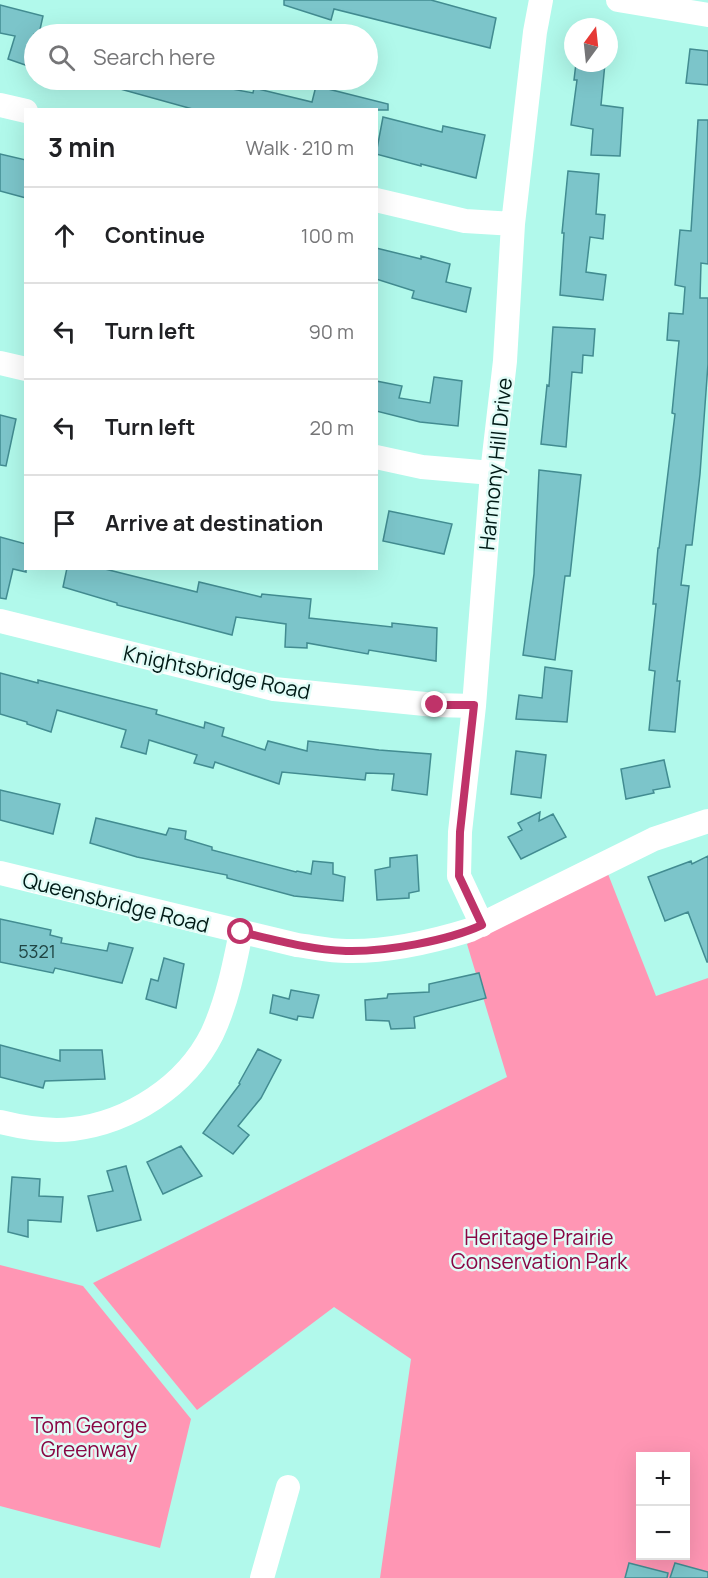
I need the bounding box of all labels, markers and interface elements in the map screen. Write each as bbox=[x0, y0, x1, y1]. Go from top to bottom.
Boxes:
north arrow bbox=[564, 18, 618, 72]
search box bbox=[24, 24, 378, 90]
icon: search bbox=[45, 41, 78, 74]
text: Search here bbox=[93, 42, 215, 72]
text: 3 min bbox=[48, 129, 115, 165]
text: Walk · 210 m bbox=[246, 134, 354, 161]
icon: ahead bbox=[48, 219, 81, 252]
text: Continue bbox=[105, 220, 205, 250]
text: 100 m bbox=[301, 222, 354, 249]
icon: left bbox=[48, 315, 81, 348]
text: Turn left bbox=[105, 316, 195, 346]
text: 90 m bbox=[308, 318, 354, 345]
street label: Harmony Hill Drive bbox=[472, 376, 518, 552]
icon: left bbox=[48, 411, 81, 444]
text: Turn left bbox=[105, 412, 195, 442]
text: 20 m bbox=[309, 414, 354, 441]
icon: arrive bbox=[48, 507, 81, 540]
text: Arrive at destination bbox=[105, 508, 323, 538]
street label: Knightsbridge Road bbox=[121, 639, 313, 705]
route end bbox=[421, 691, 447, 717]
street label: Queensbridge Road bbox=[20, 865, 212, 939]
route start bbox=[227, 918, 253, 944]
house number: 5321 bbox=[18, 939, 56, 963]
park label: Heritage Prairie Conservation Park bbox=[451, 1223, 628, 1275]
park label: Tom George Greenway bbox=[31, 1411, 147, 1463]
map controls bbox=[636, 1452, 690, 1560]
button: + bbox=[636, 1452, 690, 1506]
button: − bbox=[636, 1506, 690, 1560]

